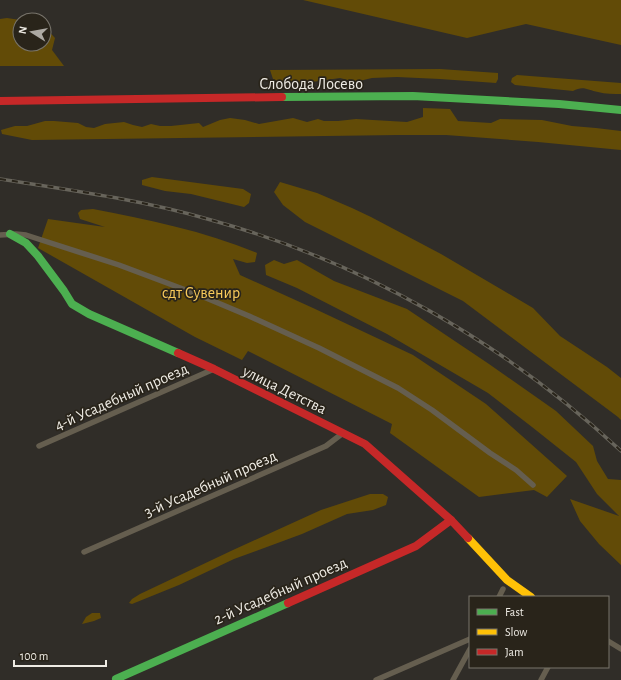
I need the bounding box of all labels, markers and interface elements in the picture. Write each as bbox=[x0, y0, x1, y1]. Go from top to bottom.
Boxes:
north arrow bbox=[12, 12, 52, 52]
text: N bbox=[17, 25, 29, 35]
street label: Слобода Лосево bbox=[259, 76, 363, 92]
park label: сдт Сувенир bbox=[162, 285, 240, 302]
street label: 4-й Усадебный проезд bbox=[52, 360, 191, 434]
street label: улица Детства bbox=[239, 362, 329, 418]
street label: 3-й Усадебный проезд bbox=[142, 448, 279, 520]
street label: 2-й Усадебный проезд bbox=[211, 554, 349, 627]
legend bbox=[469, 596, 609, 668]
text: Fast bbox=[505, 606, 524, 618]
text: Slow bbox=[505, 626, 527, 638]
scale bar bbox=[14, 642, 106, 668]
text: Jam bbox=[505, 646, 524, 658]
text: 100 m bbox=[20, 650, 48, 662]

